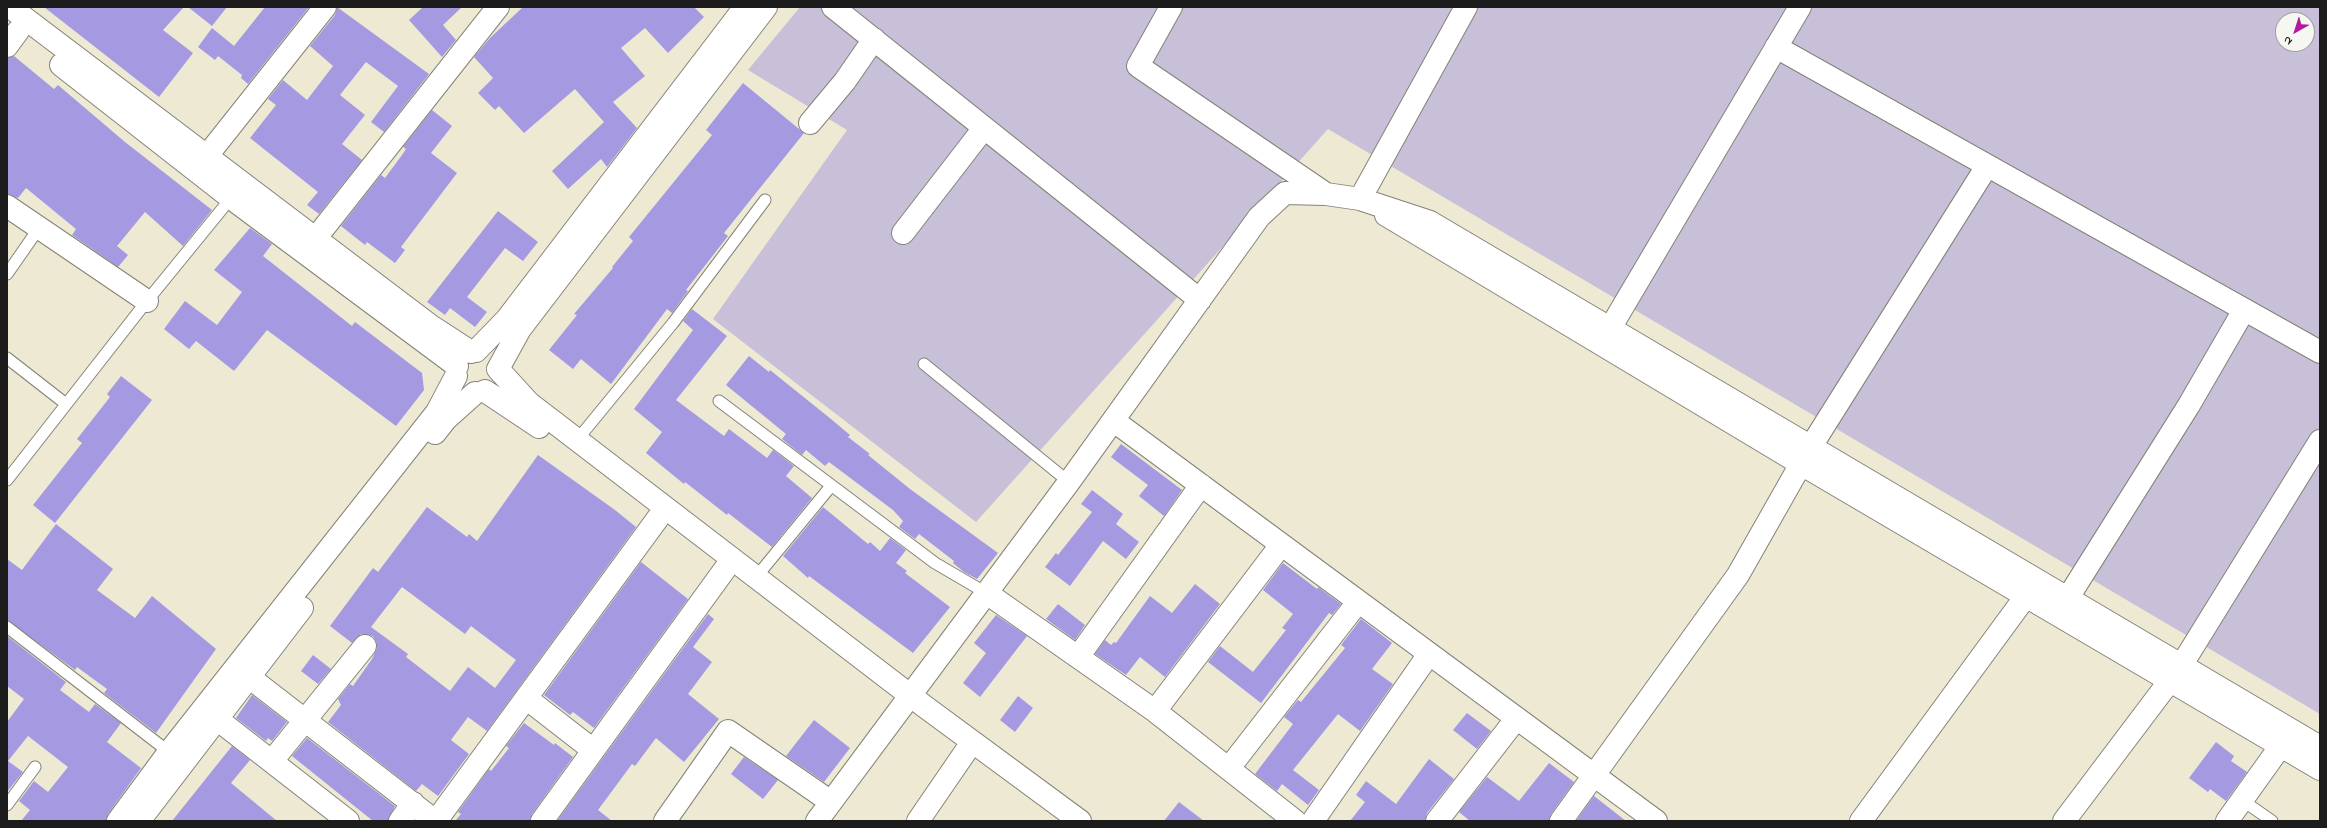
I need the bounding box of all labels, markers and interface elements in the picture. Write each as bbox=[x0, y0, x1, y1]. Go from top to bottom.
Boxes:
north arrow bbox=[2275, 12, 2315, 52]
text: N bbox=[2280, 32, 2296, 49]

